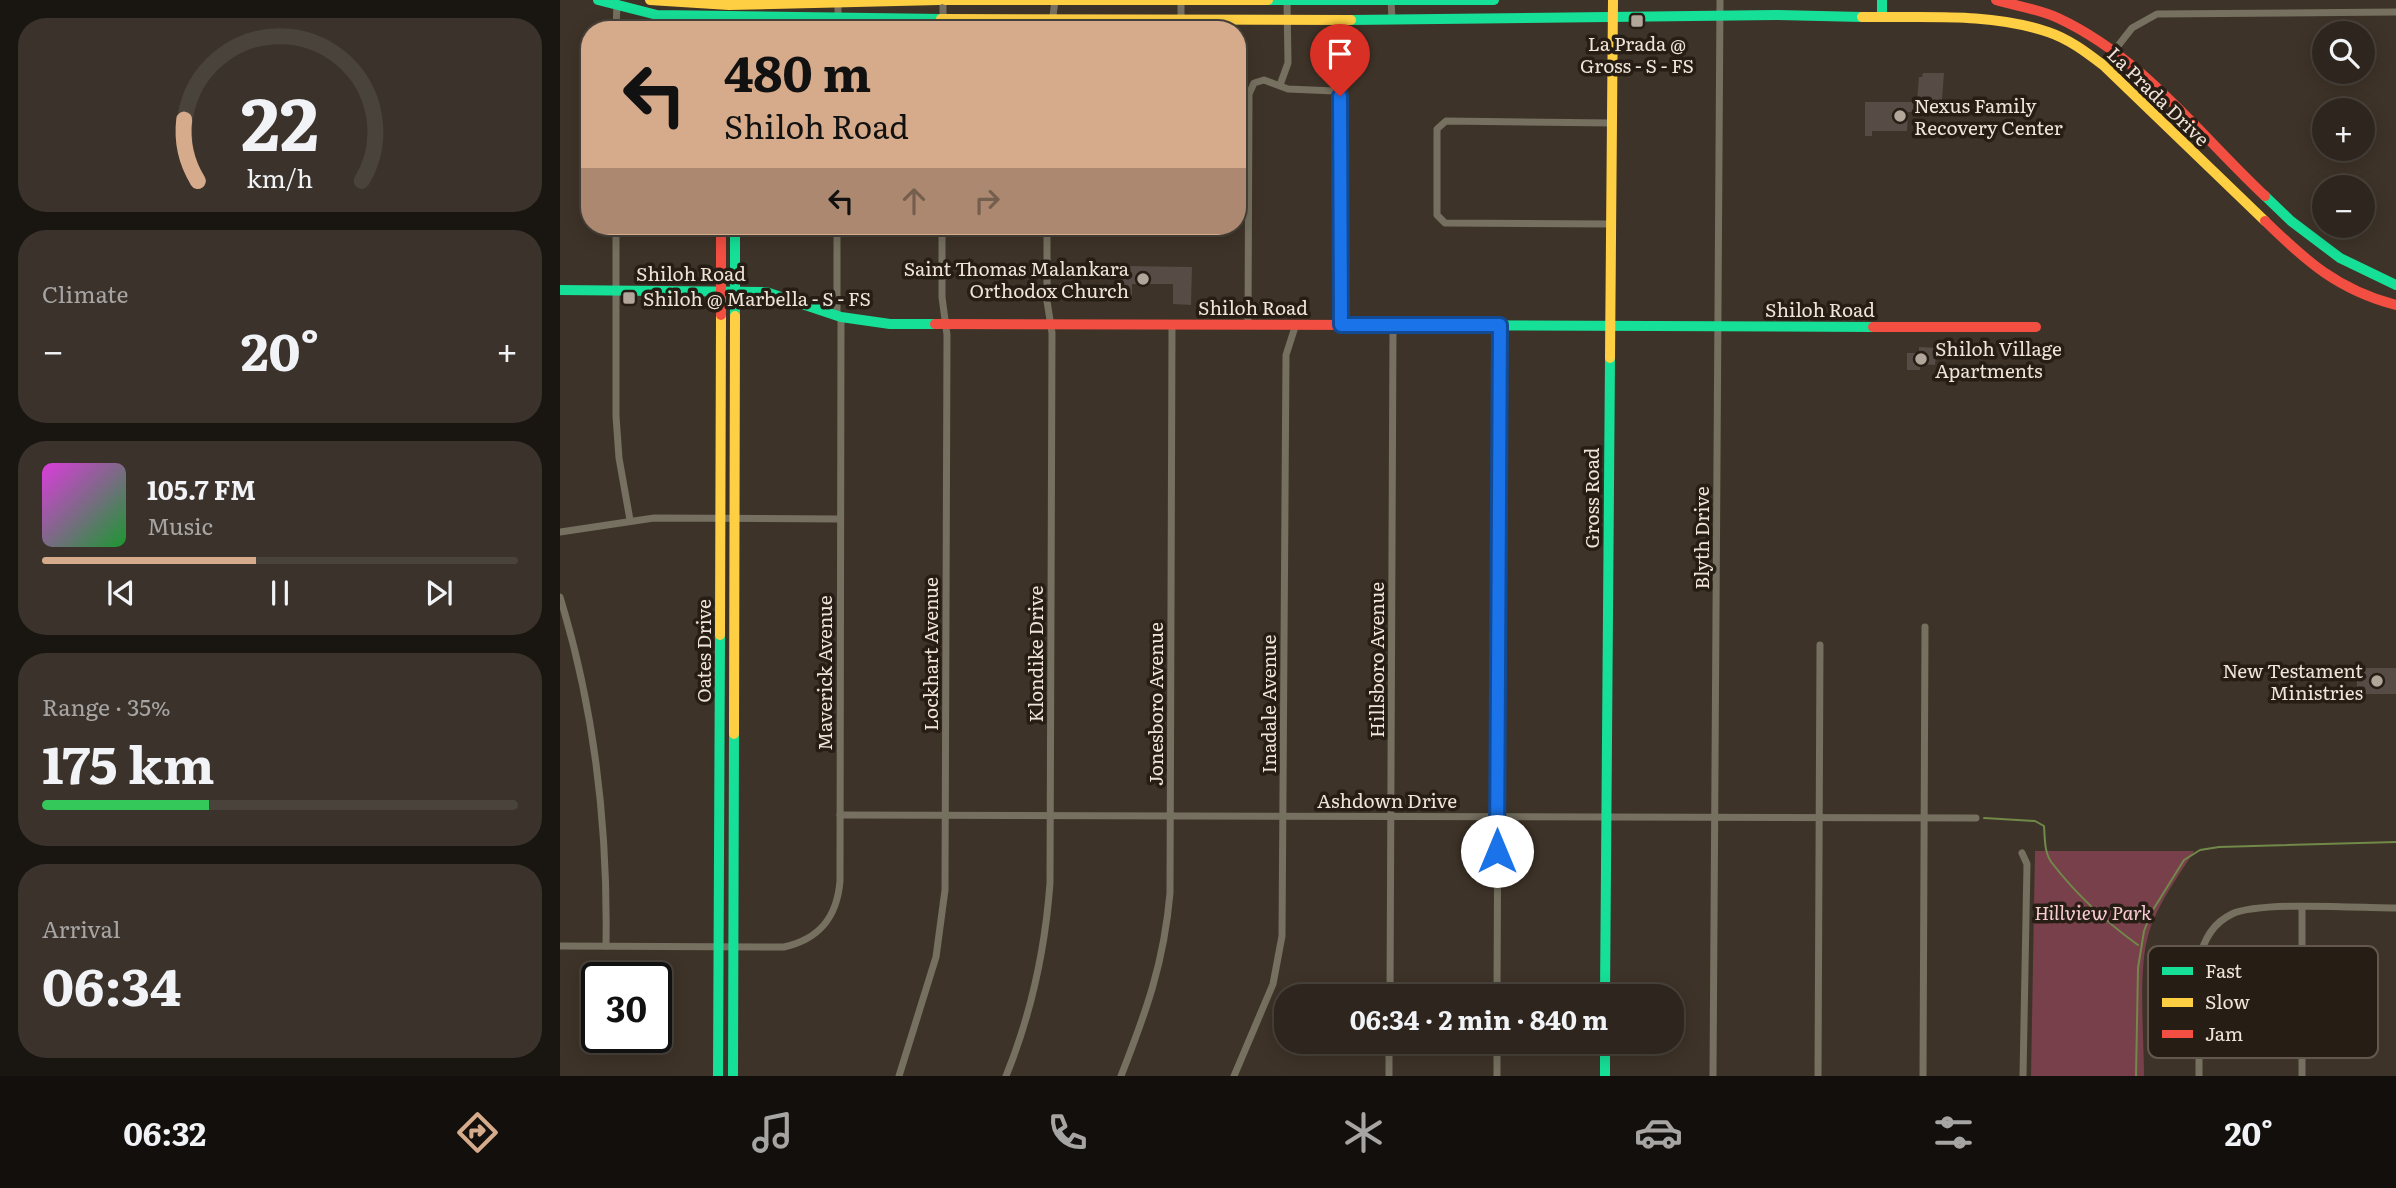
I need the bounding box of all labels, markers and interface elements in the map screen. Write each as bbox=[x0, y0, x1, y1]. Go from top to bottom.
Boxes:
marker: La Prada @ Gross - S - FS bbox=[1629, 13, 1645, 29]
map controls bbox=[2312, 21, 2375, 238]
button: search bbox=[2312, 21, 2375, 84]
pin bbox=[1310, 24, 1370, 96]
place label: La Prada @ Gross - S - FS bbox=[1580, 29, 1694, 79]
text: 480 m bbox=[724, 34, 871, 107]
icon: arrive bbox=[1321, 35, 1359, 73]
street label: La Prada Drive bbox=[2102, 40, 2216, 152]
icon: left bbox=[609, 49, 700, 140]
text: 22 bbox=[241, 65, 319, 173]
place label: Nexus Family Recovery Center bbox=[1914, 91, 2063, 141]
button: + bbox=[2312, 98, 2375, 161]
text: Shiloh Road bbox=[724, 101, 909, 149]
marker: Nexus Family Recovery Center bbox=[1892, 108, 1908, 124]
text: km/h bbox=[247, 159, 313, 196]
button: − bbox=[2312, 175, 2375, 238]
icon: left bbox=[822, 182, 860, 220]
icon: ahead bbox=[895, 182, 933, 220]
icon: right bbox=[968, 182, 1006, 220]
place label: Saint Thomas Malankara Orthodox Church bbox=[904, 254, 1130, 304]
street label: Shiloh Road bbox=[636, 259, 746, 287]
marker: Saint Thomas Malankara Orthodox Church bbox=[1135, 271, 1151, 287]
text: Climate bbox=[42, 276, 128, 310]
place label: Shiloh @ Marbella - S - FS bbox=[643, 284, 871, 312]
marker: Shiloh @ Marbella - S - FS bbox=[621, 290, 637, 306]
street label: Shiloh Road bbox=[1198, 293, 1308, 321]
street label: Shiloh Road bbox=[1765, 295, 1875, 323]
text: 20° bbox=[241, 310, 319, 387]
text: − bbox=[42, 320, 64, 377]
text: + bbox=[496, 320, 518, 377]
place label: Shiloh Village Apartments bbox=[1935, 334, 2062, 384]
marker: Shiloh Village Apartments bbox=[1913, 351, 1929, 367]
street label: Gross Road bbox=[1577, 447, 1605, 549]
text: 105.7 FM bbox=[147, 469, 256, 508]
street label: Blyth Drive bbox=[1687, 486, 1715, 590]
text: Music bbox=[147, 508, 213, 542]
icon: previous bbox=[102, 574, 140, 612]
icon: pause bbox=[261, 574, 299, 612]
icon: next bbox=[420, 574, 458, 612]
street label: Lockhart Avenue bbox=[916, 577, 944, 731]
street label: Hillsboro Avenue bbox=[1362, 582, 1390, 738]
street label: Klondike Drive bbox=[1021, 585, 1049, 722]
street label: Maverick Avenue bbox=[810, 595, 838, 751]
street label: Oates Drive bbox=[689, 599, 717, 703]
street label: Jonesboro Avenue bbox=[1141, 622, 1169, 786]
street label: Inadale Avenue bbox=[1254, 634, 1282, 773]
place label: New Testament Ministries bbox=[2222, 656, 2363, 706]
marker: New Testament Ministries bbox=[2369, 673, 2385, 689]
text: Range · 35% bbox=[42, 689, 171, 723]
text: 175 km bbox=[42, 723, 215, 800]
street label: Ashdown Drive bbox=[1317, 786, 1457, 814]
position arrow bbox=[1460, 814, 1534, 888]
park label: Hillview Park bbox=[2034, 898, 2152, 926]
text: Arrival bbox=[42, 911, 121, 945]
text: 06:34 bbox=[42, 945, 181, 1022]
legend bbox=[2148, 946, 2378, 1058]
text: Fast bbox=[2205, 956, 2242, 984]
speed limit sign: 30 bbox=[581, 962, 672, 1053]
text: Slow bbox=[2205, 987, 2250, 1015]
text: 06:34 · 2 min · 840 m bbox=[1350, 999, 1608, 1038]
text: Jam bbox=[2205, 1019, 2243, 1047]
text: 06:32 bbox=[123, 1108, 206, 1156]
icon: directions bbox=[453, 1108, 502, 1157]
icon: music bbox=[748, 1108, 797, 1157]
icon: phone bbox=[1043, 1108, 1092, 1157]
icon: climate bbox=[1339, 1108, 1388, 1157]
icon: car bbox=[1634, 1108, 1683, 1157]
icon: filters bbox=[1929, 1108, 1978, 1157]
text: 20° bbox=[2224, 1108, 2273, 1156]

